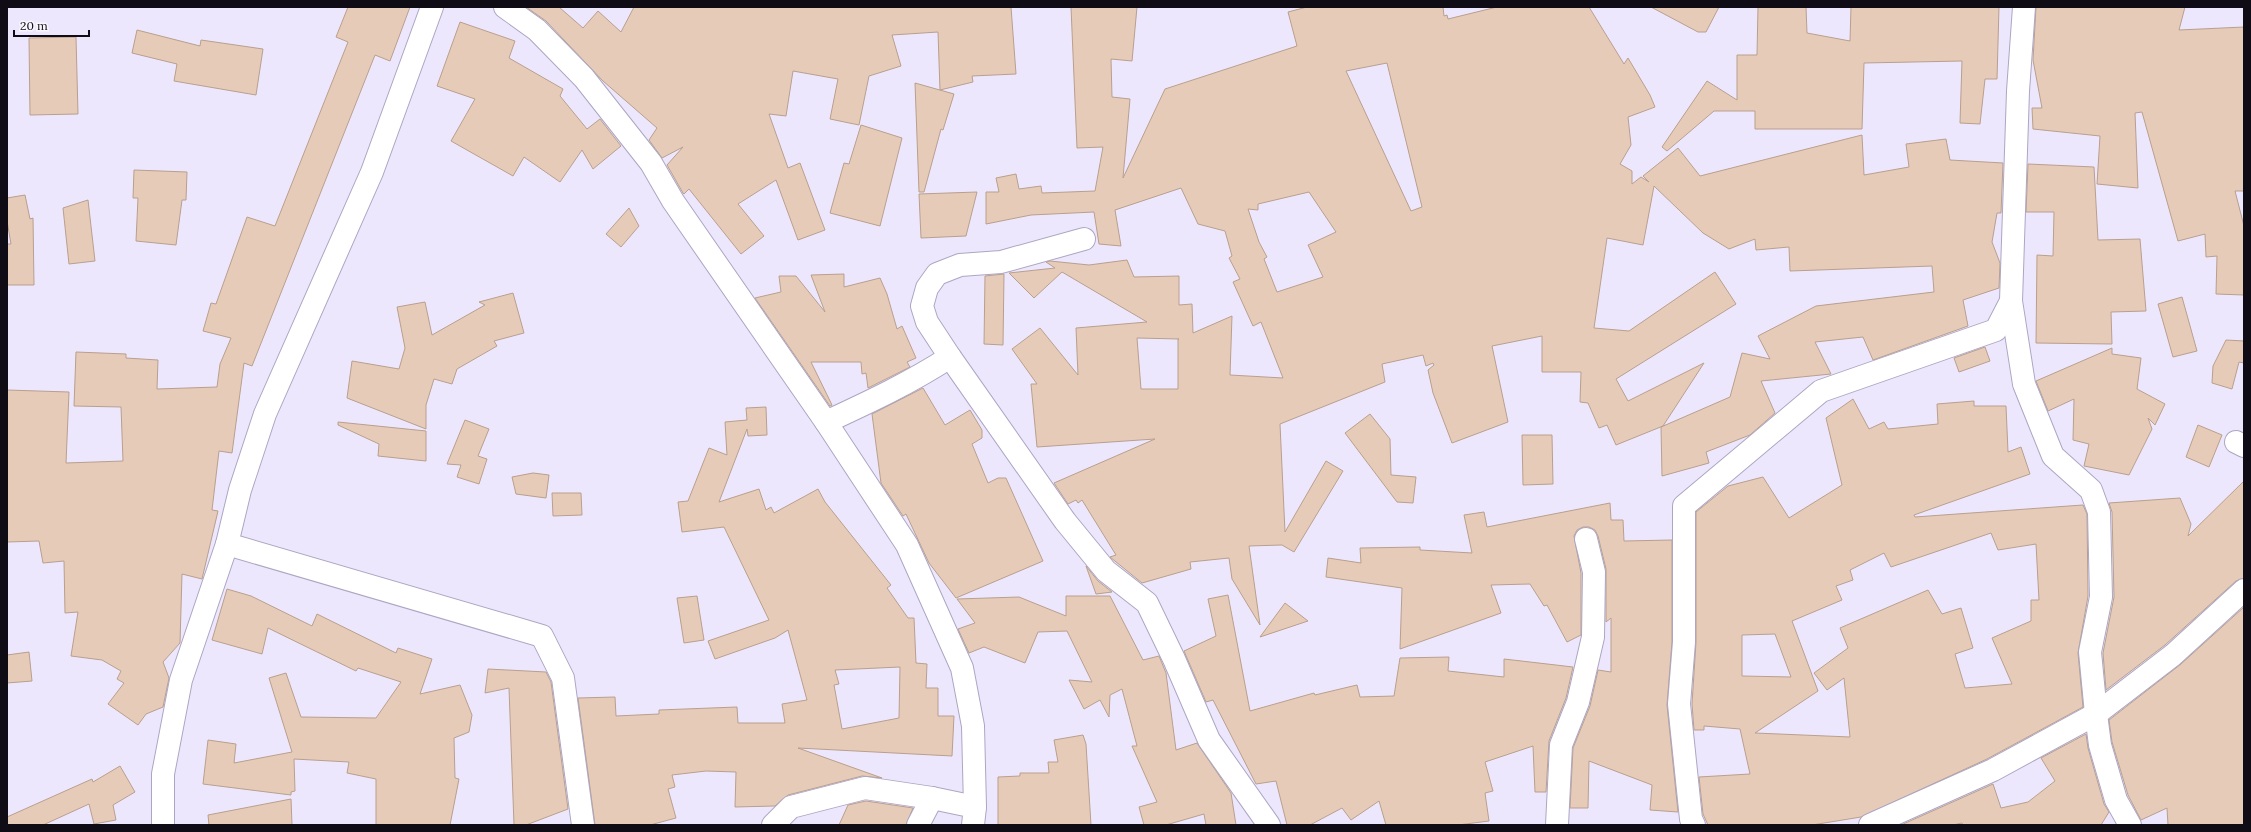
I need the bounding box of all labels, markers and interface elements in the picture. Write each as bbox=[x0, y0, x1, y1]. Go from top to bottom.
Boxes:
scale bar bbox=[14, 12, 89, 38]
text: 20 m bbox=[20, 18, 48, 33]

